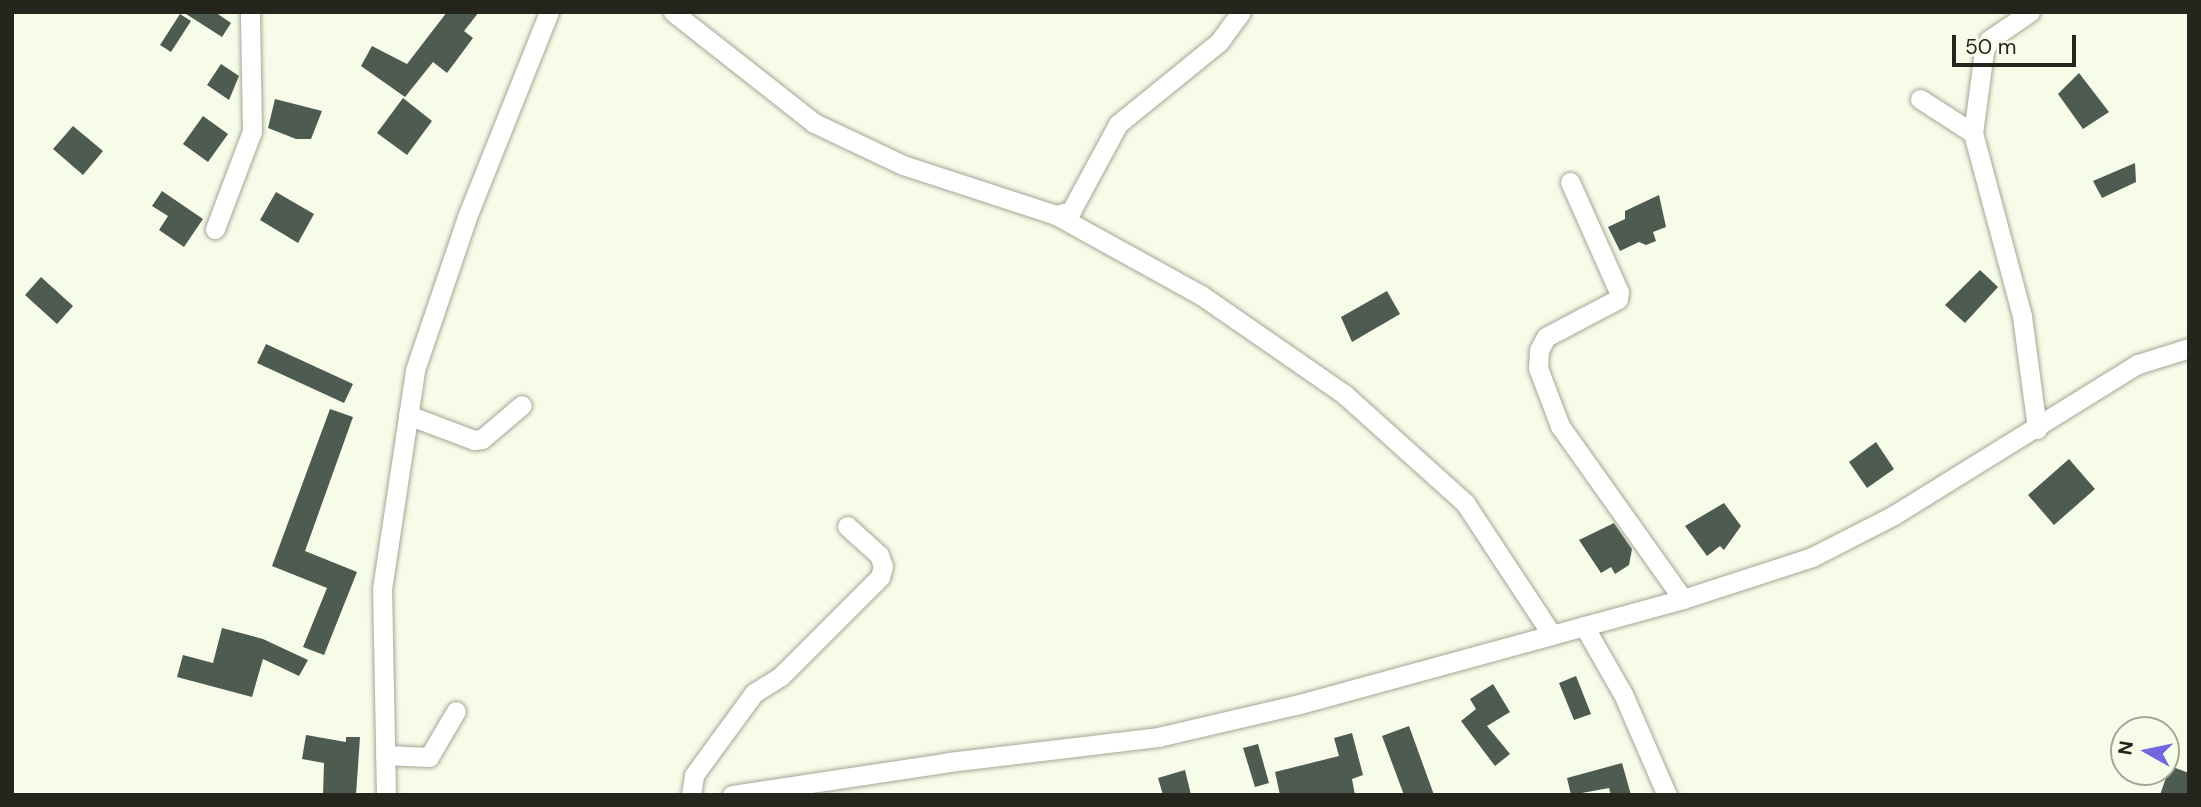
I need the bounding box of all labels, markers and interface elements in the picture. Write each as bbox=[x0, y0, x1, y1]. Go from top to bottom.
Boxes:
scale bar bbox=[1956, 21, 2080, 65]
text: 50 m bbox=[1965, 33, 2016, 61]
north arrow bbox=[2110, 716, 2180, 786]
text: N bbox=[2112, 739, 2139, 757]

